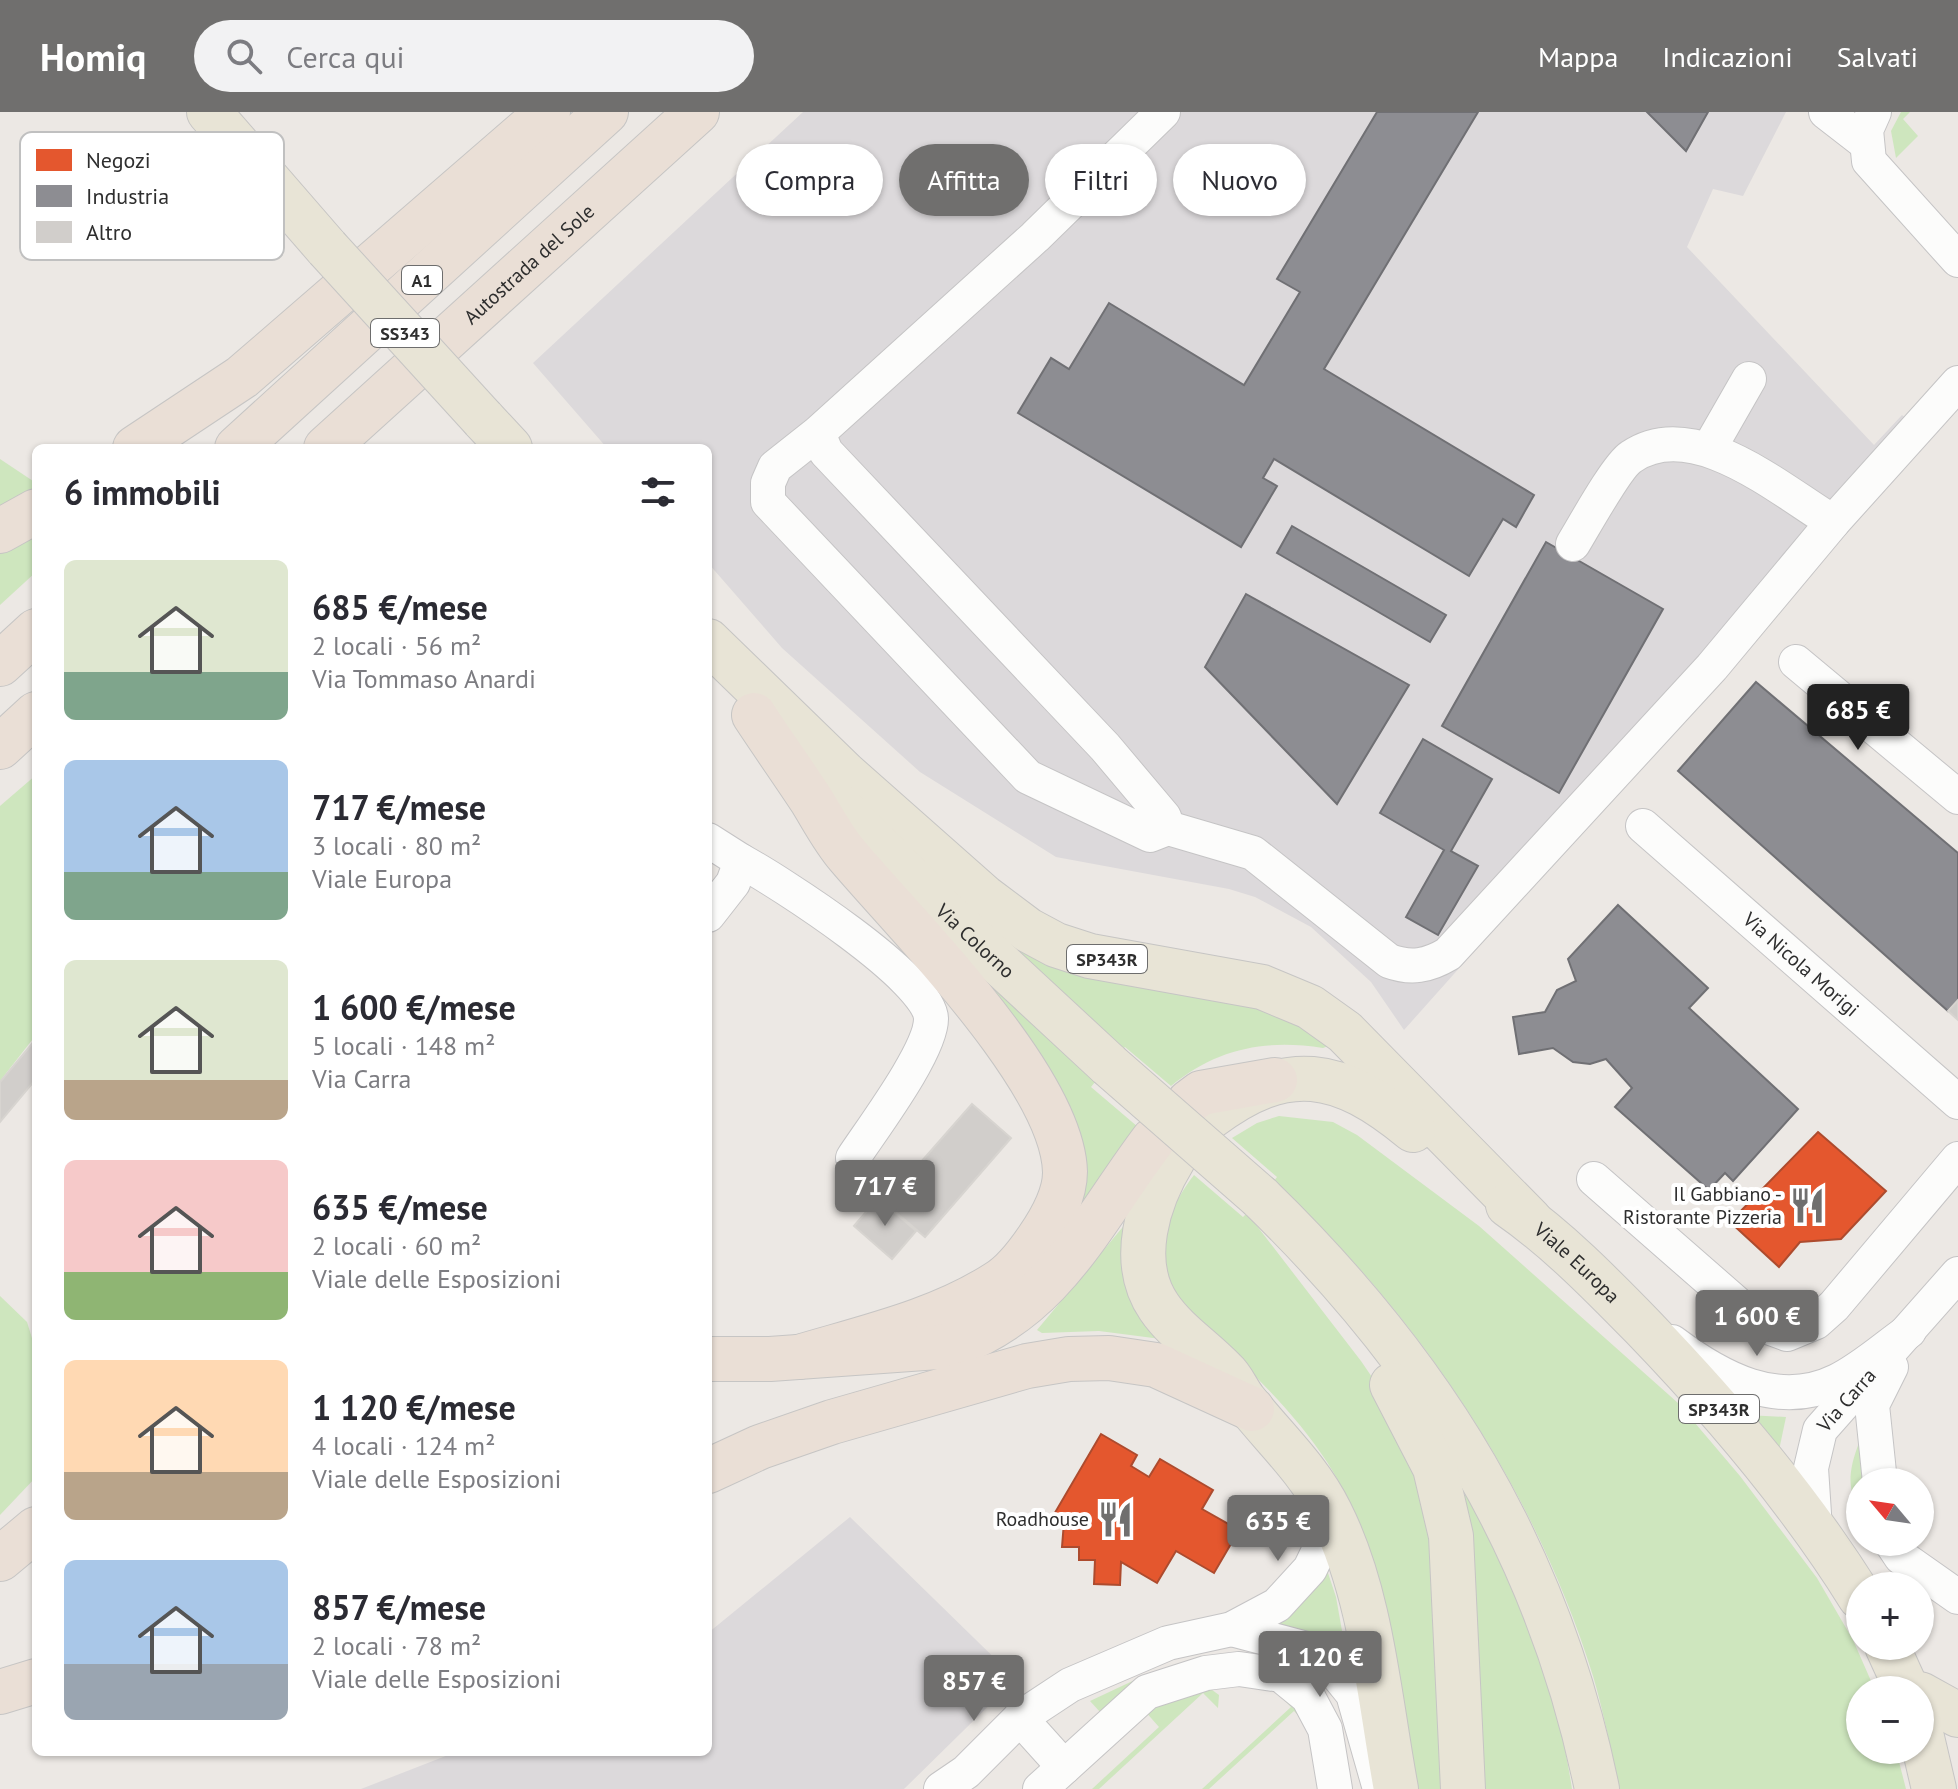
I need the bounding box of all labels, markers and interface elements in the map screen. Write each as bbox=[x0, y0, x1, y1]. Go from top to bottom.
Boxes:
search box bbox=[194, 20, 754, 92]
text: Homiq bbox=[40, 32, 146, 81]
icon: search bbox=[222, 34, 266, 78]
text: Cerca qui bbox=[286, 37, 405, 76]
text: Mappa bbox=[1538, 38, 1618, 75]
text: Indicazioni bbox=[1662, 38, 1793, 75]
text: Salvati bbox=[1837, 38, 1918, 75]
legend bbox=[20, 132, 284, 260]
chip: Compra bbox=[736, 144, 883, 216]
chip: Affitta bbox=[899, 144, 1029, 216]
chip: Filtri bbox=[1045, 144, 1157, 216]
chip: Nuovo bbox=[1173, 144, 1306, 216]
text: Negozi bbox=[86, 146, 151, 174]
text: Industria bbox=[86, 182, 169, 210]
street label: Autostrada del Sole bbox=[458, 198, 600, 330]
text: Altro bbox=[86, 218, 132, 246]
road number: A1 bbox=[402, 266, 442, 294]
road number: SS343 bbox=[371, 319, 439, 347]
text: 6 immobili bbox=[64, 470, 221, 514]
icon: filters bbox=[636, 470, 680, 514]
text: 685 €/mese bbox=[312, 585, 488, 629]
icon: home bbox=[128, 592, 224, 688]
text: 2 locali · 56 m² bbox=[312, 629, 481, 662]
text: Via Tommaso Anardi bbox=[312, 662, 536, 695]
pin: 685 € bbox=[1802, 684, 1914, 752]
text: 685 € bbox=[1825, 693, 1891, 726]
text: 717 €/mese bbox=[312, 785, 486, 829]
icon: home bbox=[128, 792, 224, 888]
text: 3 locali · 80 m² bbox=[312, 829, 481, 862]
text: Viale Europa bbox=[312, 862, 452, 895]
street label: Via Colorno bbox=[929, 897, 1020, 984]
street label: Via Nicola Morigi bbox=[1737, 906, 1864, 1022]
road number: SP343R bbox=[1067, 945, 1147, 973]
text: 1 600 €/mese bbox=[312, 985, 516, 1029]
icon: home bbox=[128, 992, 224, 1088]
text: 5 locali · 148 m² bbox=[312, 1029, 495, 1062]
text: Via Carra bbox=[312, 1062, 411, 1095]
pin: 717 € bbox=[829, 1160, 941, 1228]
text: 717 € bbox=[853, 1169, 917, 1202]
place label: Il Gabbiano - Ristorante Pizzeria bbox=[1623, 1181, 1782, 1230]
text: 635 €/mese bbox=[312, 1185, 488, 1229]
restaurant icon: Il Gabbiano - Ristorante Pizzeria bbox=[1789, 1187, 1827, 1225]
icon: home bbox=[128, 1192, 224, 1288]
street label: Viale Europa bbox=[1528, 1216, 1625, 1309]
text: 2 locali · 60 m² bbox=[312, 1229, 481, 1262]
text: Viale delle Esposizioni bbox=[312, 1262, 561, 1295]
pin: 1 600 € bbox=[1683, 1290, 1831, 1358]
text: 1 600 € bbox=[1714, 1299, 1800, 1332]
street label: Via Carra bbox=[1811, 1363, 1881, 1438]
text: 1 120 €/mese bbox=[312, 1385, 516, 1429]
icon: home bbox=[128, 1392, 224, 1488]
road number: SP343R bbox=[1679, 1395, 1759, 1423]
text: 4 locali · 124 m² bbox=[312, 1429, 495, 1462]
text: Viale delle Esposizioni bbox=[312, 1462, 561, 1495]
north arrow bbox=[1846, 1468, 1934, 1556]
map controls bbox=[1846, 1468, 1934, 1764]
pin: 635 € bbox=[1222, 1495, 1334, 1563]
restaurant icon: Roadhouse bbox=[1096, 1500, 1134, 1538]
text: 635 € bbox=[1245, 1504, 1311, 1537]
place label: Roadhouse bbox=[996, 1506, 1089, 1532]
button: + bbox=[1846, 1572, 1934, 1660]
text: 857 €/mese bbox=[312, 1585, 486, 1629]
icon: home bbox=[128, 1592, 224, 1688]
text: 2 locali · 78 m² bbox=[312, 1629, 481, 1662]
pin: 1 120 € bbox=[1246, 1631, 1394, 1699]
text: 1 120 € bbox=[1277, 1640, 1363, 1673]
pin: 857 € bbox=[918, 1655, 1030, 1723]
text: Viale delle Esposizioni bbox=[312, 1662, 561, 1695]
text: 857 € bbox=[942, 1664, 1006, 1697]
button: − bbox=[1846, 1676, 1934, 1764]

